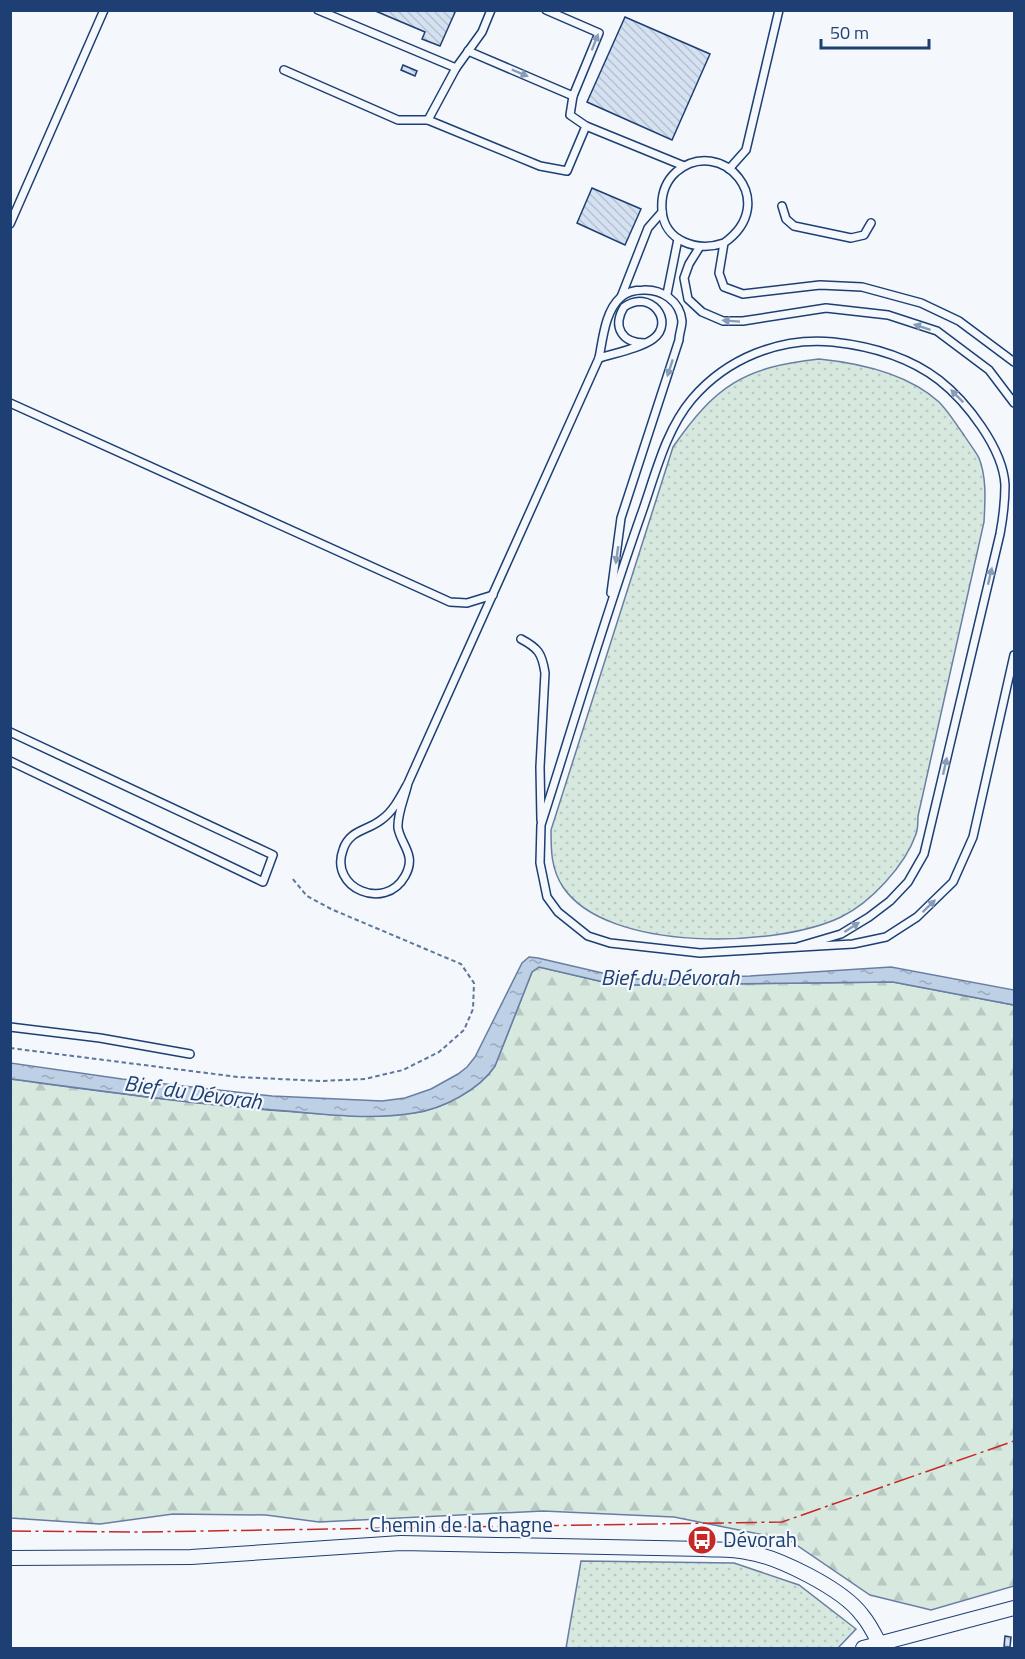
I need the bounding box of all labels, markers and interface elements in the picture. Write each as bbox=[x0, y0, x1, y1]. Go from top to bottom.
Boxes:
scale bar bbox=[821, 12, 929, 50]
text: 50 m bbox=[830, 19, 869, 46]
one-way arrow bbox=[590, 33, 600, 51]
one-way arrow bbox=[512, 69, 529, 78]
one-way arrow bbox=[721, 316, 740, 325]
one-way arrow bbox=[913, 321, 931, 331]
one-way arrow bbox=[664, 359, 674, 377]
one-way arrow bbox=[951, 390, 965, 404]
one-way arrow bbox=[612, 545, 621, 564]
one-way arrow bbox=[985, 567, 995, 586]
one-way arrow bbox=[941, 756, 950, 775]
one-way arrow bbox=[921, 899, 936, 913]
one-way arrow bbox=[844, 922, 860, 933]
water label: Bief du Dévorah bbox=[601, 960, 740, 994]
water label: Bief du Dévorah bbox=[122, 1066, 265, 1119]
street label: Chemin de la Chagne bbox=[369, 1508, 553, 1540]
place label: Dévorah bbox=[723, 1523, 797, 1555]
bus stop icon: Dévorah bbox=[686, 1524, 718, 1556]

